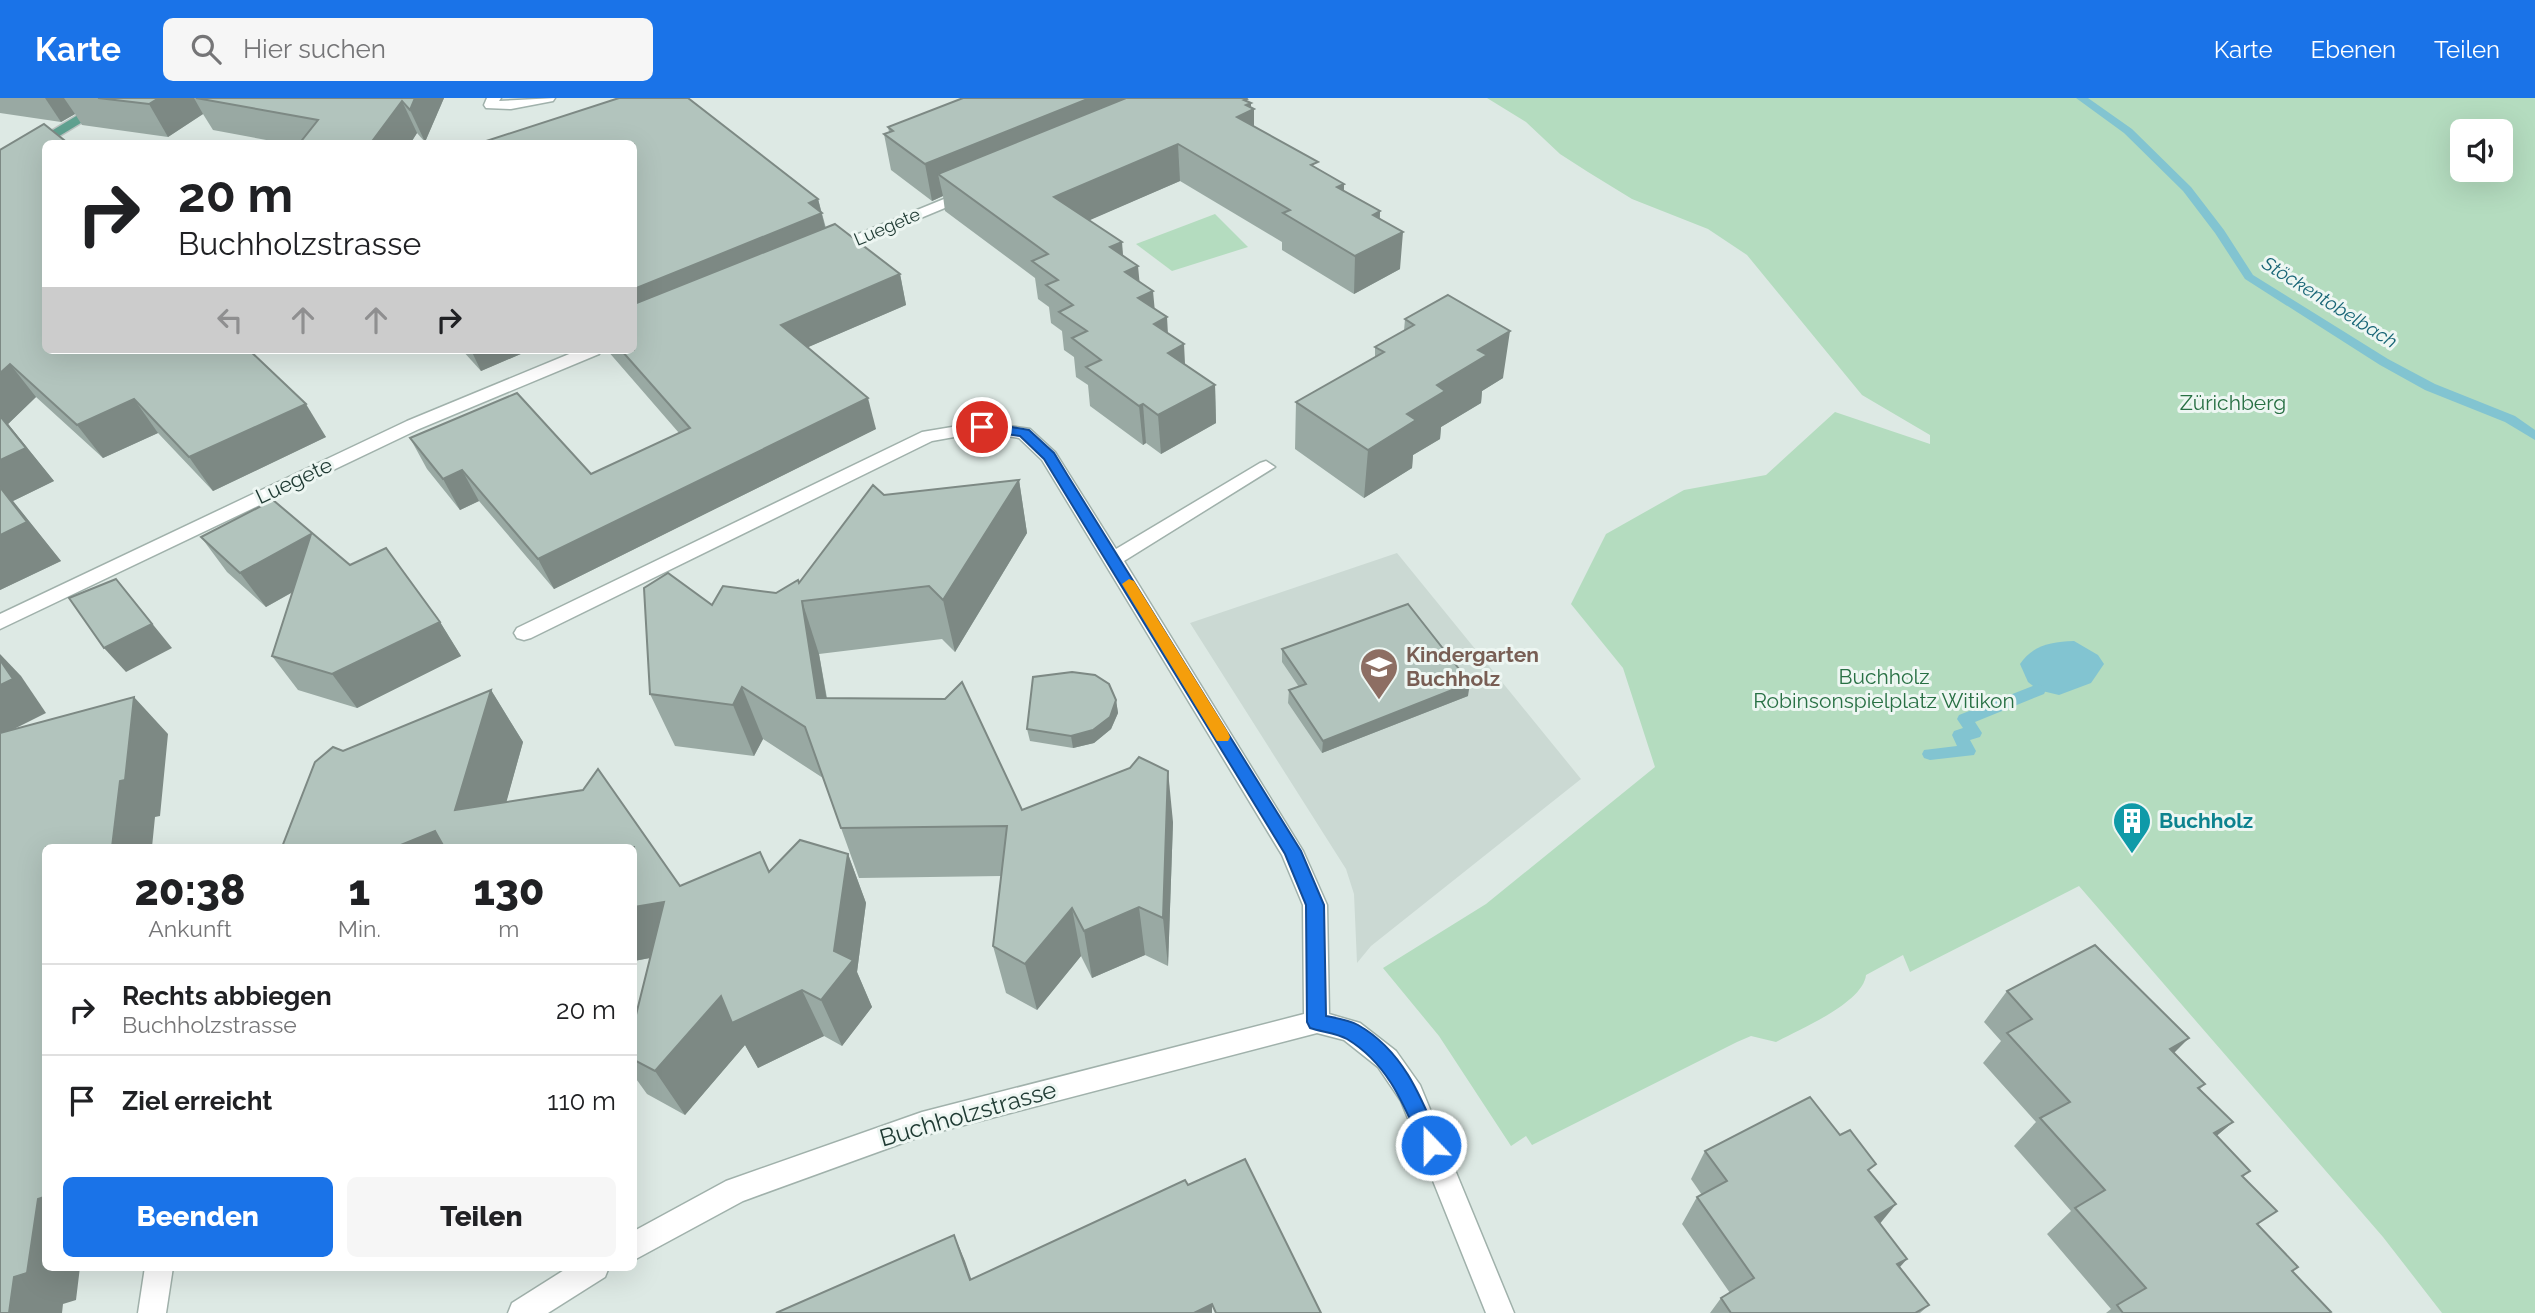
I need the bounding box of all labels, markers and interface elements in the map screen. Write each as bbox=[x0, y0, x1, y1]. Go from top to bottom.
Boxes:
search box bbox=[163, 18, 653, 81]
text: Karte bbox=[35, 30, 121, 69]
icon: search bbox=[187, 30, 225, 68]
text: Hier suchen bbox=[243, 34, 386, 64]
text: Karte bbox=[2214, 35, 2273, 64]
text: Ebenen bbox=[2311, 35, 2396, 64]
text: Teilen bbox=[2434, 35, 2500, 64]
map controls bbox=[2450, 119, 2513, 182]
button: sound bbox=[2450, 119, 2513, 182]
text: 20 m bbox=[178, 166, 293, 223]
icon: right bbox=[63, 168, 154, 259]
street label: Luegete bbox=[851, 203, 923, 250]
text: Buchholzstrasse bbox=[178, 225, 421, 262]
water label: Stöckentobelbach bbox=[2258, 251, 2402, 352]
icon: left bbox=[211, 301, 249, 339]
icon: ahead bbox=[284, 301, 322, 339]
icon: ahead bbox=[357, 301, 395, 339]
icon: right bbox=[430, 301, 468, 339]
park label: Zürichberg bbox=[2180, 390, 2286, 415]
pin bbox=[952, 397, 1012, 457]
icon: arrive bbox=[963, 408, 1001, 446]
street label: Luegete bbox=[252, 452, 336, 509]
place label: Kindergarten Buchholz bbox=[1406, 642, 1539, 691]
school or university icon: Kindergarten Buchholz bbox=[1358, 646, 1400, 701]
park label: Buchholz Robinsonspielplatz Witikon bbox=[1753, 664, 2015, 713]
building icon: Buchholz bbox=[2111, 800, 2153, 855]
place label: Buchholz bbox=[2159, 808, 2253, 833]
text: 20:38 bbox=[134, 866, 245, 915]
text: 1 bbox=[348, 866, 370, 915]
text: 130 bbox=[473, 866, 545, 915]
text: Ankunft bbox=[148, 915, 232, 942]
text: Min. bbox=[338, 915, 381, 942]
text: m bbox=[498, 915, 519, 942]
text: Rechts abbiegen bbox=[122, 981, 332, 1011]
icon: right bbox=[63, 991, 101, 1029]
text: 20 m bbox=[556, 995, 616, 1025]
text: Buchholzstrasse bbox=[122, 1011, 297, 1038]
street label: Buchholzstrasse bbox=[876, 1074, 1060, 1153]
icon: arrive bbox=[63, 1082, 101, 1120]
text: Ziel erreicht bbox=[122, 1086, 272, 1116]
text: 110 m bbox=[547, 1086, 616, 1116]
position arrow bbox=[1394, 1108, 1468, 1182]
button: Beenden bbox=[63, 1177, 333, 1257]
button: Teilen bbox=[347, 1177, 616, 1257]

